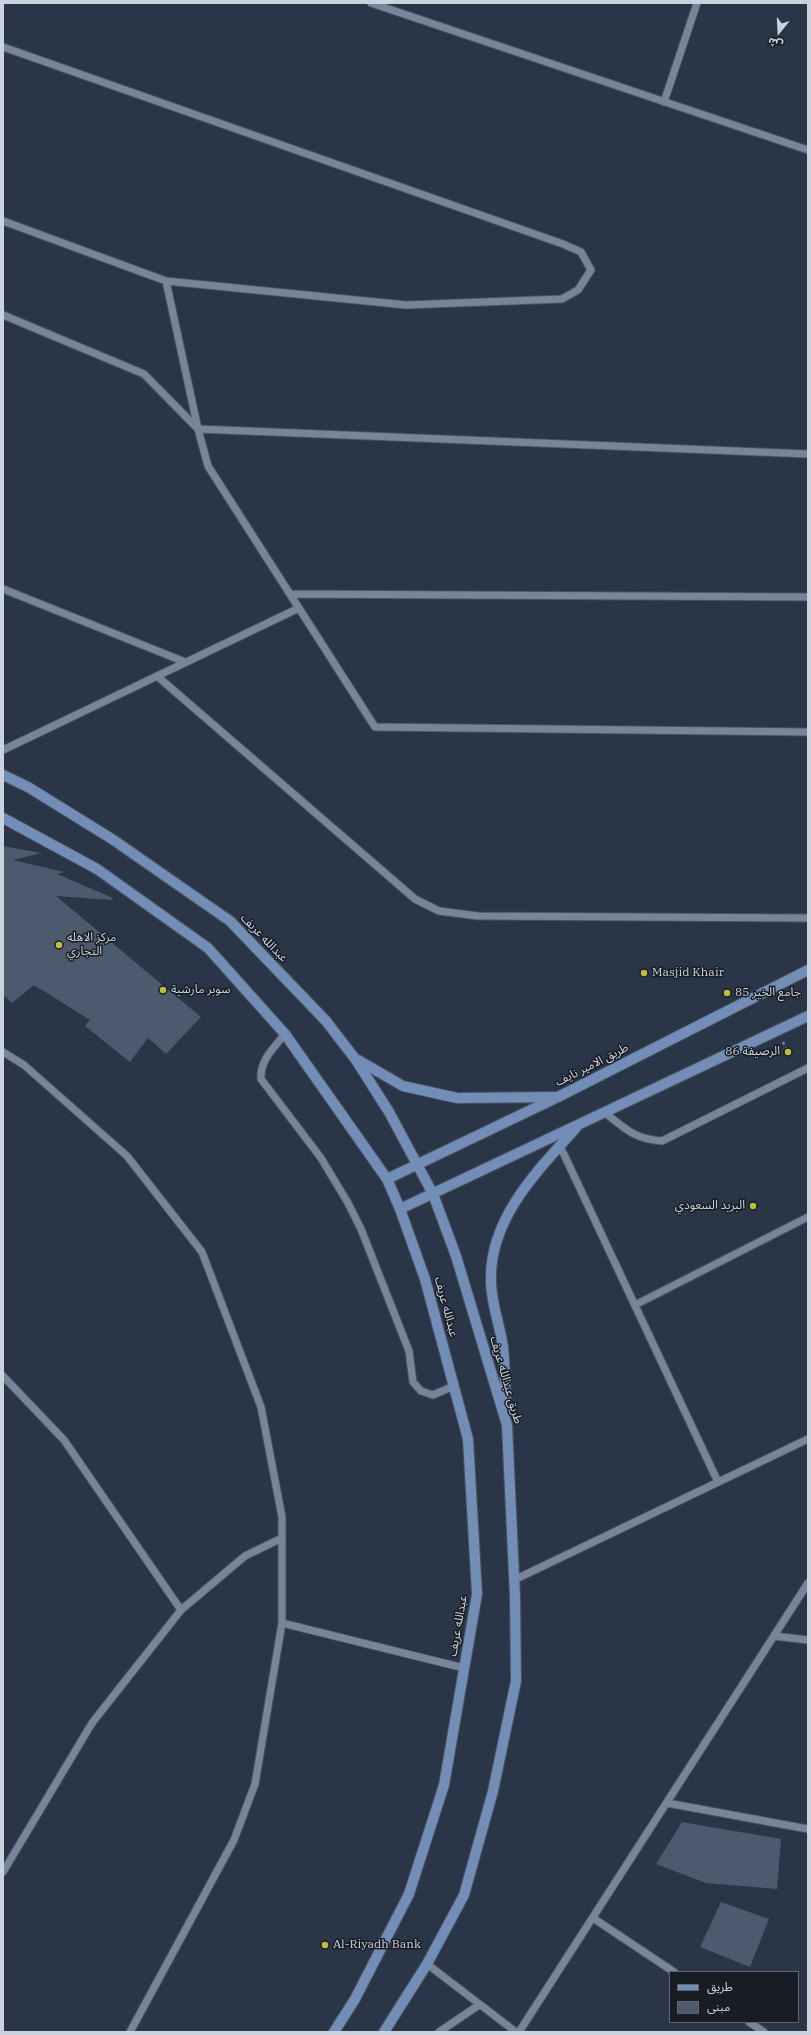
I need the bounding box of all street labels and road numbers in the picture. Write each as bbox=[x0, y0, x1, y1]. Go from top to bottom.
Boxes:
street label: عبدالله عريف bbox=[237, 911, 291, 965]
street label: طريق الامير نايف bbox=[553, 1040, 631, 1090]
street label: عبدالله عريف bbox=[431, 1275, 461, 1339]
street label: طريق عبدالله عريف bbox=[487, 1335, 525, 1425]
street label: عبدالله عريف bbox=[446, 1594, 470, 1658]

